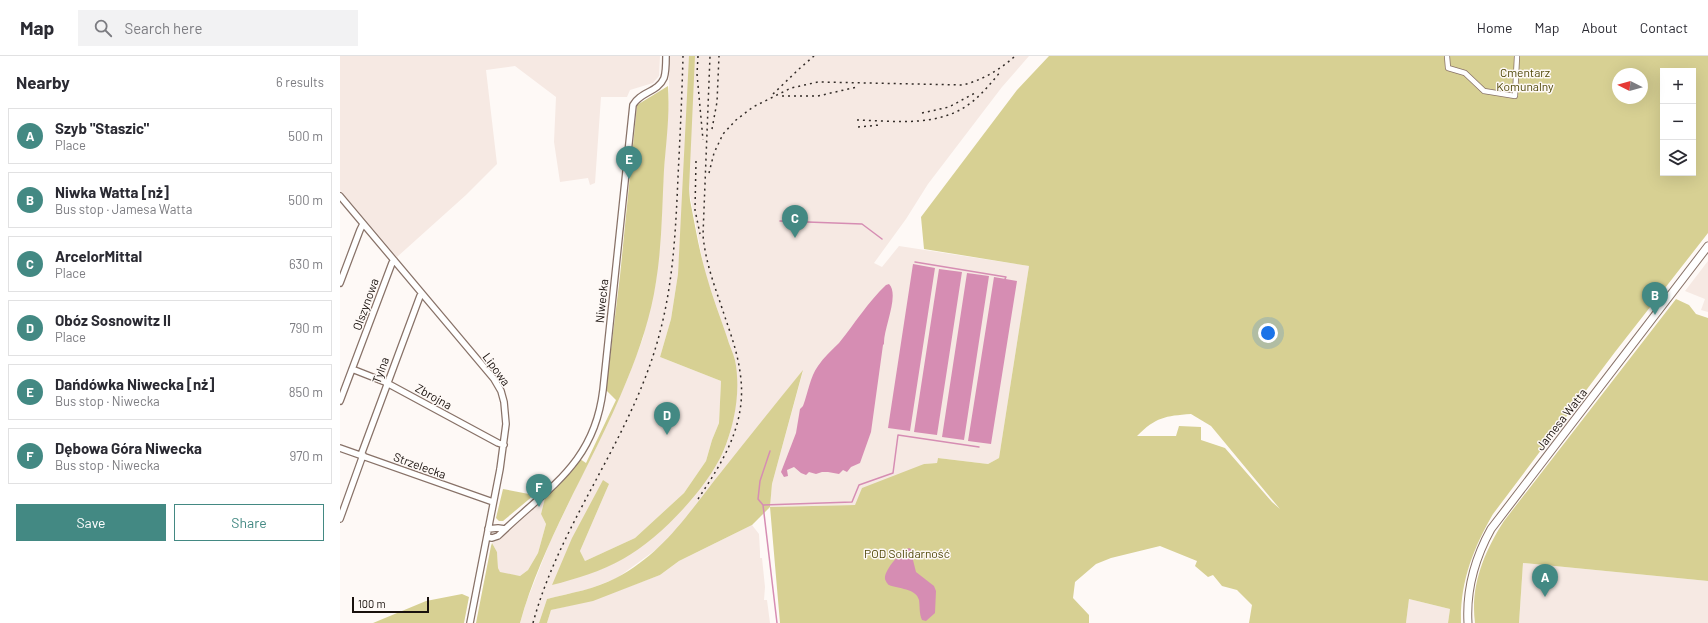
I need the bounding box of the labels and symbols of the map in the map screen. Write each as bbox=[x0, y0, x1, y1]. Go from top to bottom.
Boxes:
park label: Cmentarz Komunalny bbox=[1496, 65, 1554, 93]
north arrow bbox=[1612, 68, 1648, 104]
pin: E bbox=[616, 146, 642, 179]
pin: C bbox=[782, 205, 808, 238]
street label: Olszynowa bbox=[349, 276, 381, 332]
street label: Niwecka bbox=[592, 278, 610, 324]
pin: B bbox=[1642, 282, 1668, 315]
your location bbox=[1258, 323, 1278, 343]
street label: Lipowa bbox=[480, 350, 514, 388]
street label: Tylna bbox=[369, 355, 391, 385]
street label: Zbrojna bbox=[413, 380, 455, 412]
street label: Jamesa Watta bbox=[1533, 385, 1589, 453]
pin: D bbox=[654, 402, 680, 435]
street label: Strzelecka bbox=[392, 449, 448, 481]
pin: F bbox=[526, 474, 552, 507]
park label: POD Solidarność bbox=[864, 546, 950, 560]
pin: A bbox=[1532, 564, 1558, 597]
scale bar bbox=[352, 595, 429, 614]

